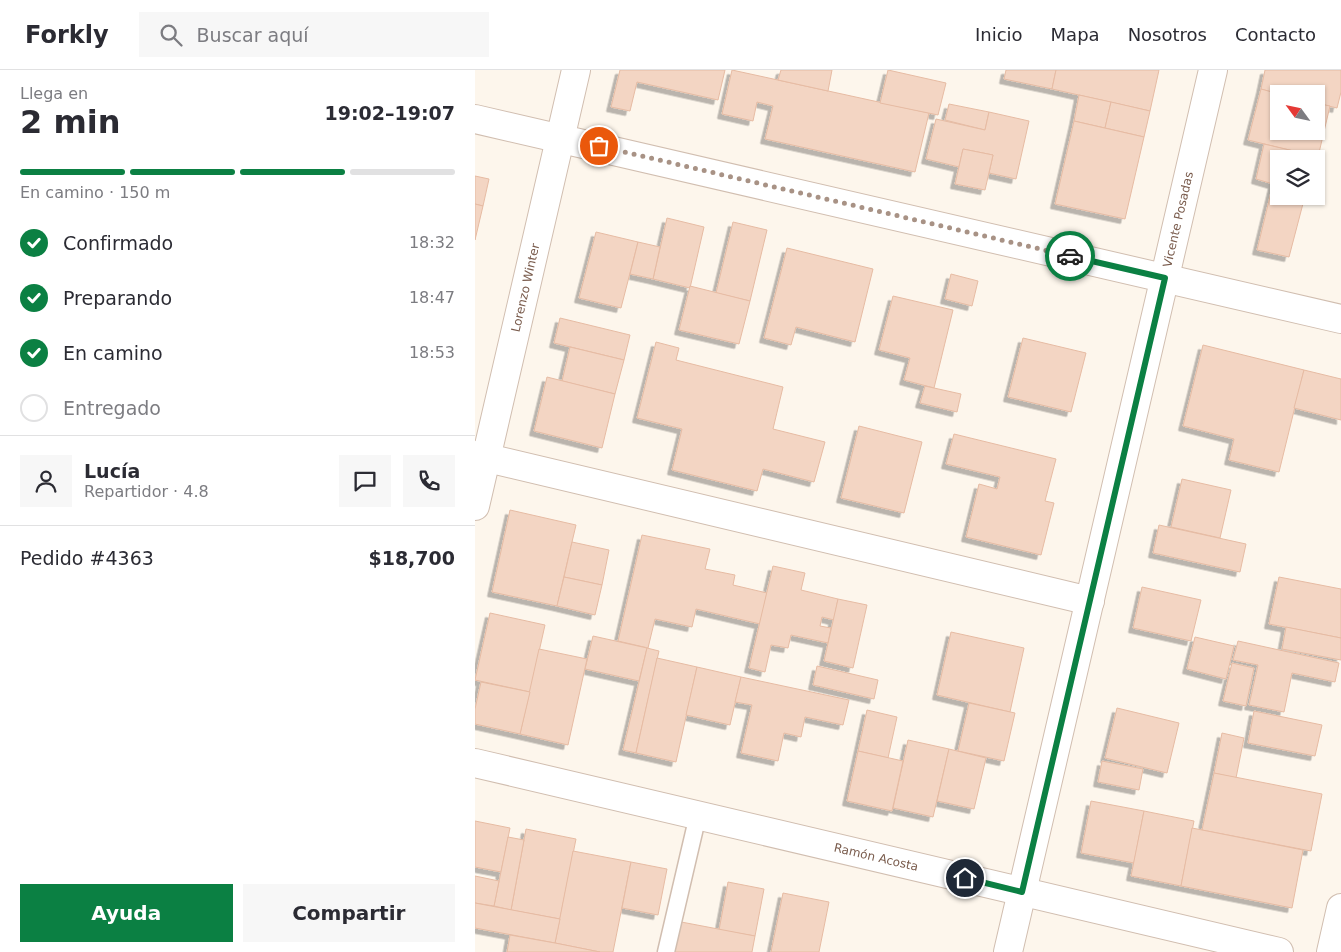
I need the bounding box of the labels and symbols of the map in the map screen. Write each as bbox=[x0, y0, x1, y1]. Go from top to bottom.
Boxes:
north arrow bbox=[1270, 85, 1325, 140]
pin bbox=[578, 125, 620, 167]
street label: Vicente Posadas bbox=[1160, 170, 1196, 269]
courier bbox=[1045, 231, 1095, 281]
street label: Lorenzo Winter bbox=[509, 242, 543, 333]
street label: Ramón Acosta bbox=[833, 841, 920, 874]
pin bbox=[944, 857, 986, 899]

